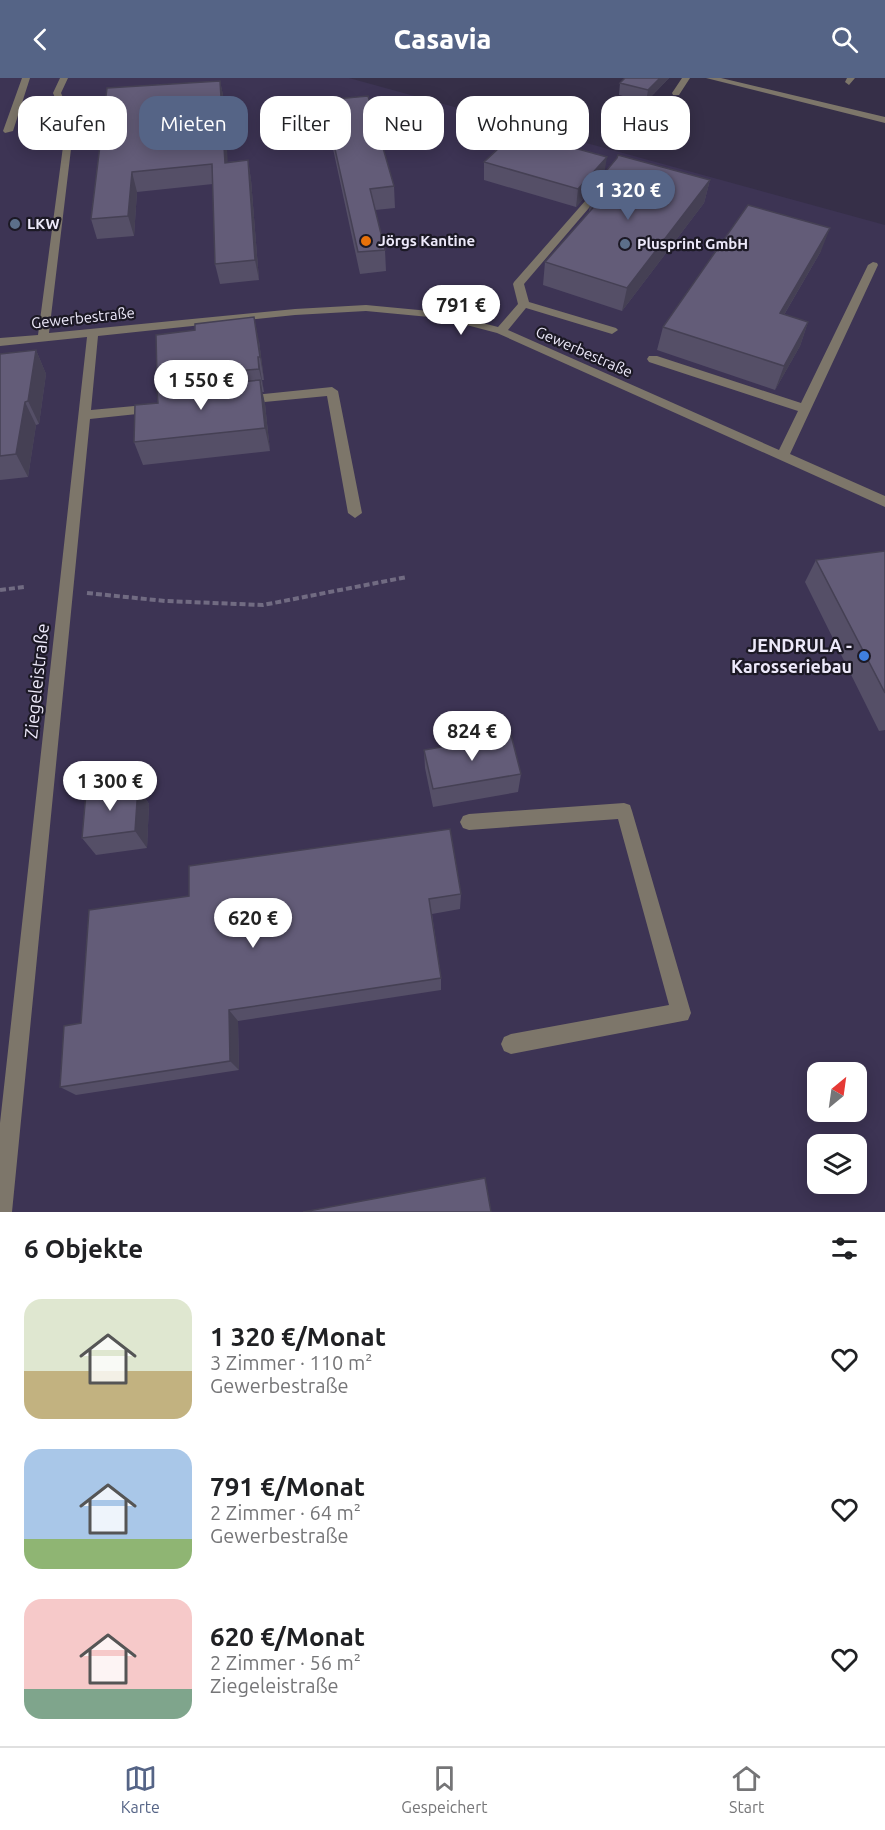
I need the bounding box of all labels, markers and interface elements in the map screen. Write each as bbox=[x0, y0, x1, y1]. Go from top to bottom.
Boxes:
icon: back bbox=[24, 23, 57, 56]
icon: search bbox=[828, 23, 861, 56]
text: Casavia bbox=[394, 24, 491, 54]
chip: Kaufen bbox=[18, 96, 127, 150]
chip: Mieten bbox=[139, 96, 248, 150]
chip: Filter bbox=[260, 96, 351, 150]
chip: Neu bbox=[363, 96, 444, 150]
chip: Wohnung bbox=[456, 96, 589, 150]
chip: Haus bbox=[601, 96, 690, 150]
pin: 1 320 € bbox=[573, 170, 683, 221]
text: 1 320 € bbox=[595, 178, 661, 201]
place label: LKW bbox=[27, 215, 60, 232]
marker: LKW bbox=[8, 217, 22, 231]
place label: Jörgs Kantine bbox=[378, 232, 475, 249]
marker: Jörgs Kantine bbox=[359, 234, 373, 248]
place label: Plusprint GmbH bbox=[637, 235, 748, 252]
marker: Plusprint GmbH bbox=[618, 237, 632, 251]
pin: 791 € bbox=[419, 285, 503, 336]
text: 791 € bbox=[436, 293, 486, 316]
street label: Gewerbestraße bbox=[30, 304, 136, 331]
street label: Gewerbestraße bbox=[533, 323, 635, 380]
pin: 1 550 € bbox=[146, 360, 256, 411]
text: 1 550 € bbox=[168, 368, 234, 391]
street label: Ziegeleistraße bbox=[20, 622, 52, 739]
place label: JENDRULA - Karosseriebau bbox=[731, 635, 852, 676]
marker: JENDRULA - Karosseriebau bbox=[857, 649, 871, 663]
pin: 824 € bbox=[430, 711, 514, 762]
text: 824 € bbox=[447, 719, 497, 742]
pin: 1 300 € bbox=[55, 761, 165, 812]
text: 1 300 € bbox=[77, 769, 143, 792]
pin: 620 € bbox=[211, 898, 295, 949]
text: 620 € bbox=[228, 906, 278, 929]
north arrow bbox=[807, 1062, 867, 1122]
map controls bbox=[807, 1062, 867, 1194]
button: layers bbox=[807, 1134, 867, 1194]
icon: filters bbox=[828, 1232, 861, 1265]
text: 6 Objekte bbox=[24, 1234, 143, 1263]
text: 1 320 €/Monat bbox=[210, 1322, 386, 1351]
icon: home bbox=[72, 1323, 144, 1395]
icon: heart bbox=[828, 1343, 861, 1376]
text: 3 Zimmer · 110 m² bbox=[210, 1351, 372, 1374]
text: Gewerbestraße bbox=[210, 1374, 349, 1397]
text: 791 €/Monat bbox=[210, 1472, 365, 1501]
icon: home bbox=[72, 1473, 144, 1545]
icon: heart bbox=[828, 1493, 861, 1526]
text: 2 Zimmer · 64 m² bbox=[210, 1501, 361, 1524]
text: Gewerbestraße bbox=[210, 1524, 349, 1547]
text: 620 €/Monat bbox=[210, 1622, 365, 1651]
icon: home bbox=[72, 1623, 144, 1695]
icon: heart bbox=[828, 1643, 861, 1676]
text: 2 Zimmer · 56 m² bbox=[210, 1651, 361, 1674]
text: Ziegeleistraße bbox=[210, 1674, 339, 1697]
tab: Karte bbox=[121, 1762, 160, 1816]
tab: Gespeichert bbox=[401, 1762, 488, 1816]
tab: Start bbox=[729, 1762, 764, 1816]

